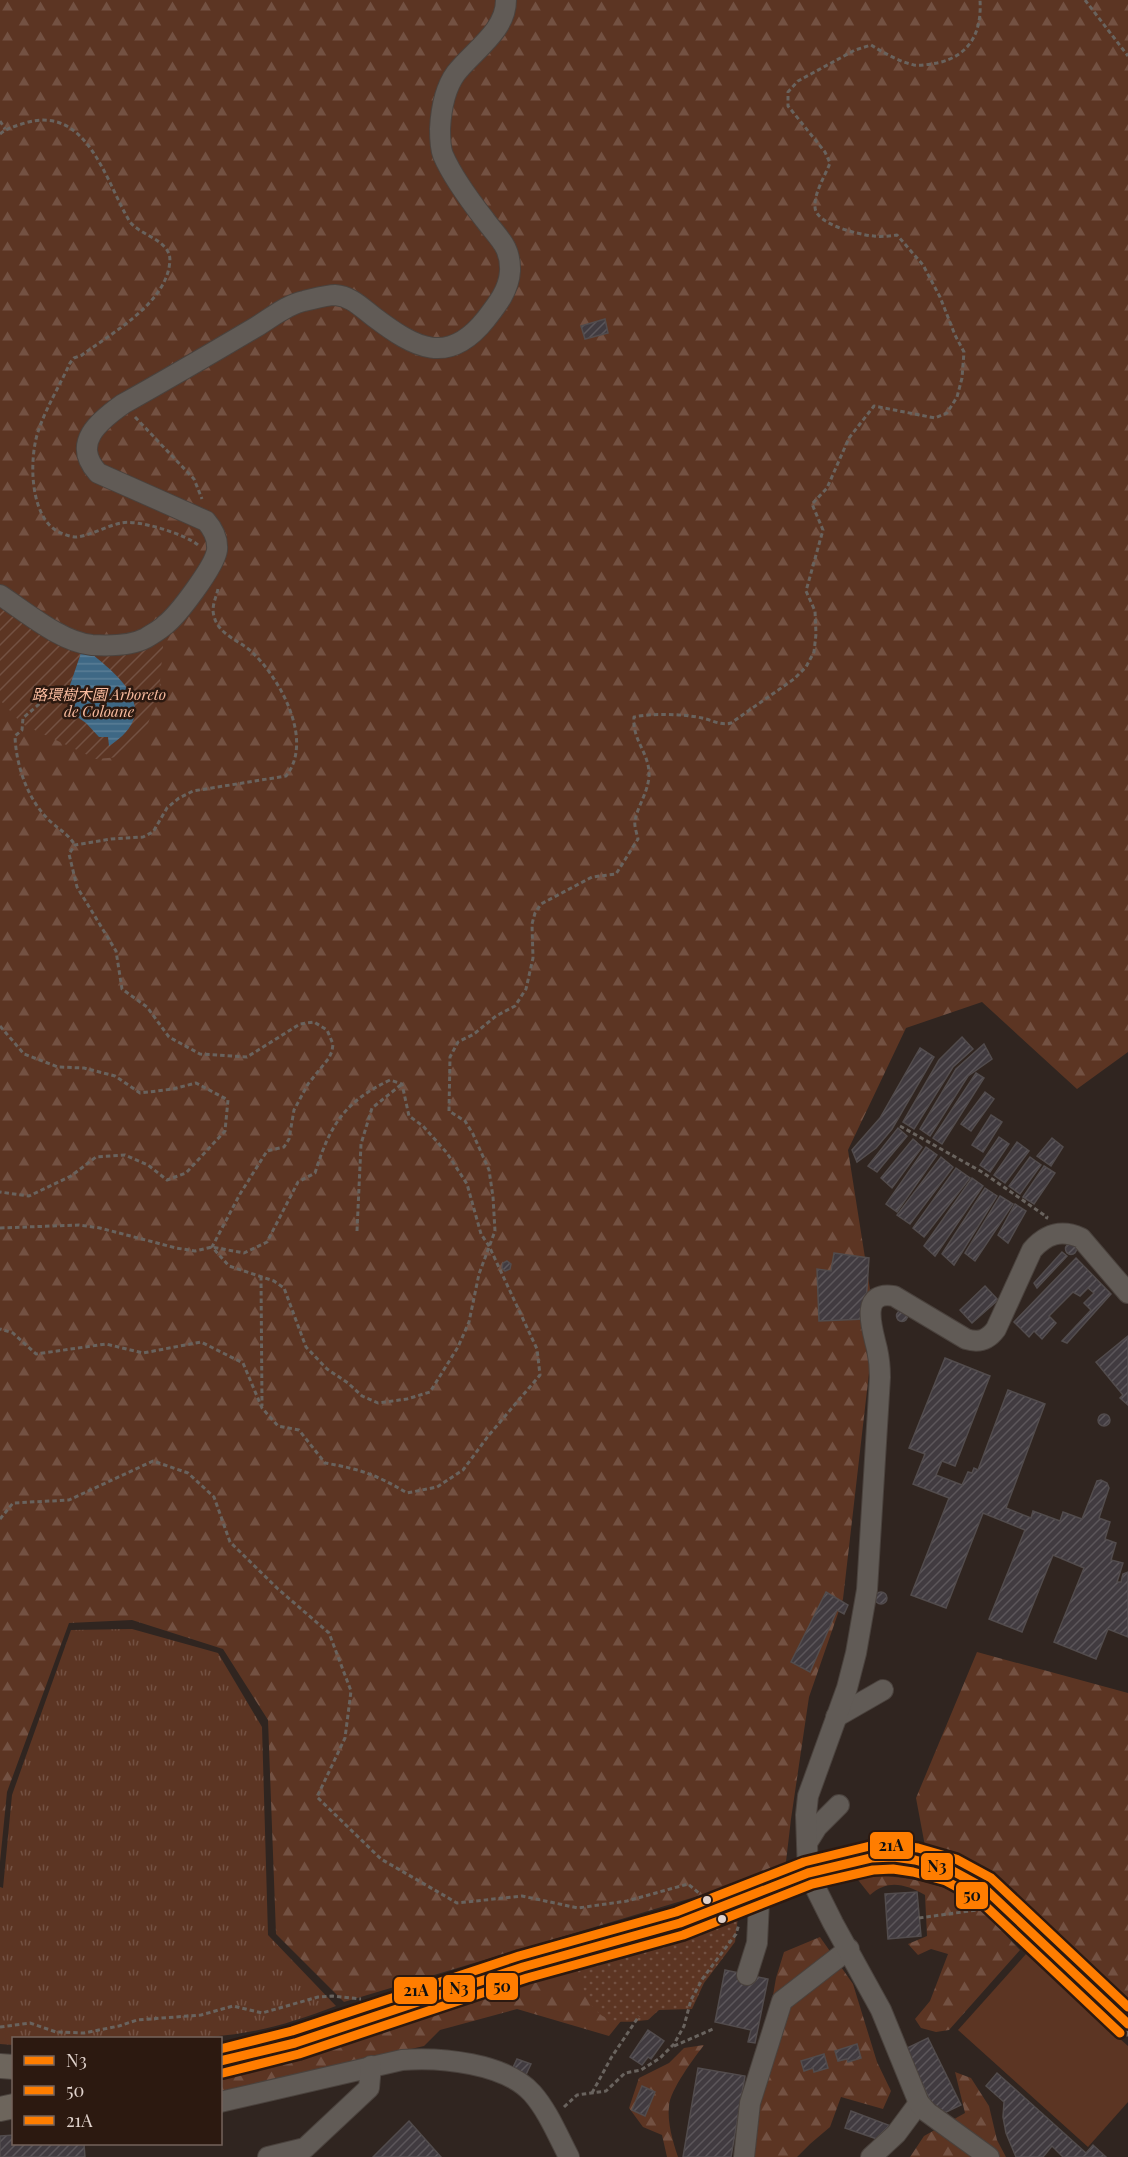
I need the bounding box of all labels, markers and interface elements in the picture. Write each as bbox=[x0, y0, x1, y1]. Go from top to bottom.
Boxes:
park label: 路環樹木園 Arboreto de Coloane bbox=[32, 684, 166, 721]
line badge: 21A bbox=[869, 1831, 914, 1860]
text: 21A bbox=[878, 1834, 904, 1855]
line badge: N3 bbox=[920, 1852, 954, 1881]
text: N3 bbox=[927, 1855, 947, 1876]
line badge: 50 bbox=[955, 1881, 989, 1910]
text: 50 bbox=[963, 1884, 981, 1905]
unlabelled marker bbox=[701, 1894, 713, 1906]
unlabelled marker bbox=[716, 1913, 728, 1925]
line badge: 50 bbox=[485, 1972, 519, 2001]
line badge: N3 bbox=[442, 1974, 476, 2003]
text: 50 bbox=[493, 1975, 511, 1996]
line badge: 21A bbox=[393, 1976, 438, 2005]
text: N3 bbox=[449, 1977, 469, 1998]
text: 21A bbox=[403, 1979, 429, 2000]
legend bbox=[12, 2037, 222, 2145]
text: N3 bbox=[66, 2048, 87, 2072]
text: 50 bbox=[66, 2078, 84, 2102]
text: 21A bbox=[66, 2108, 93, 2132]

